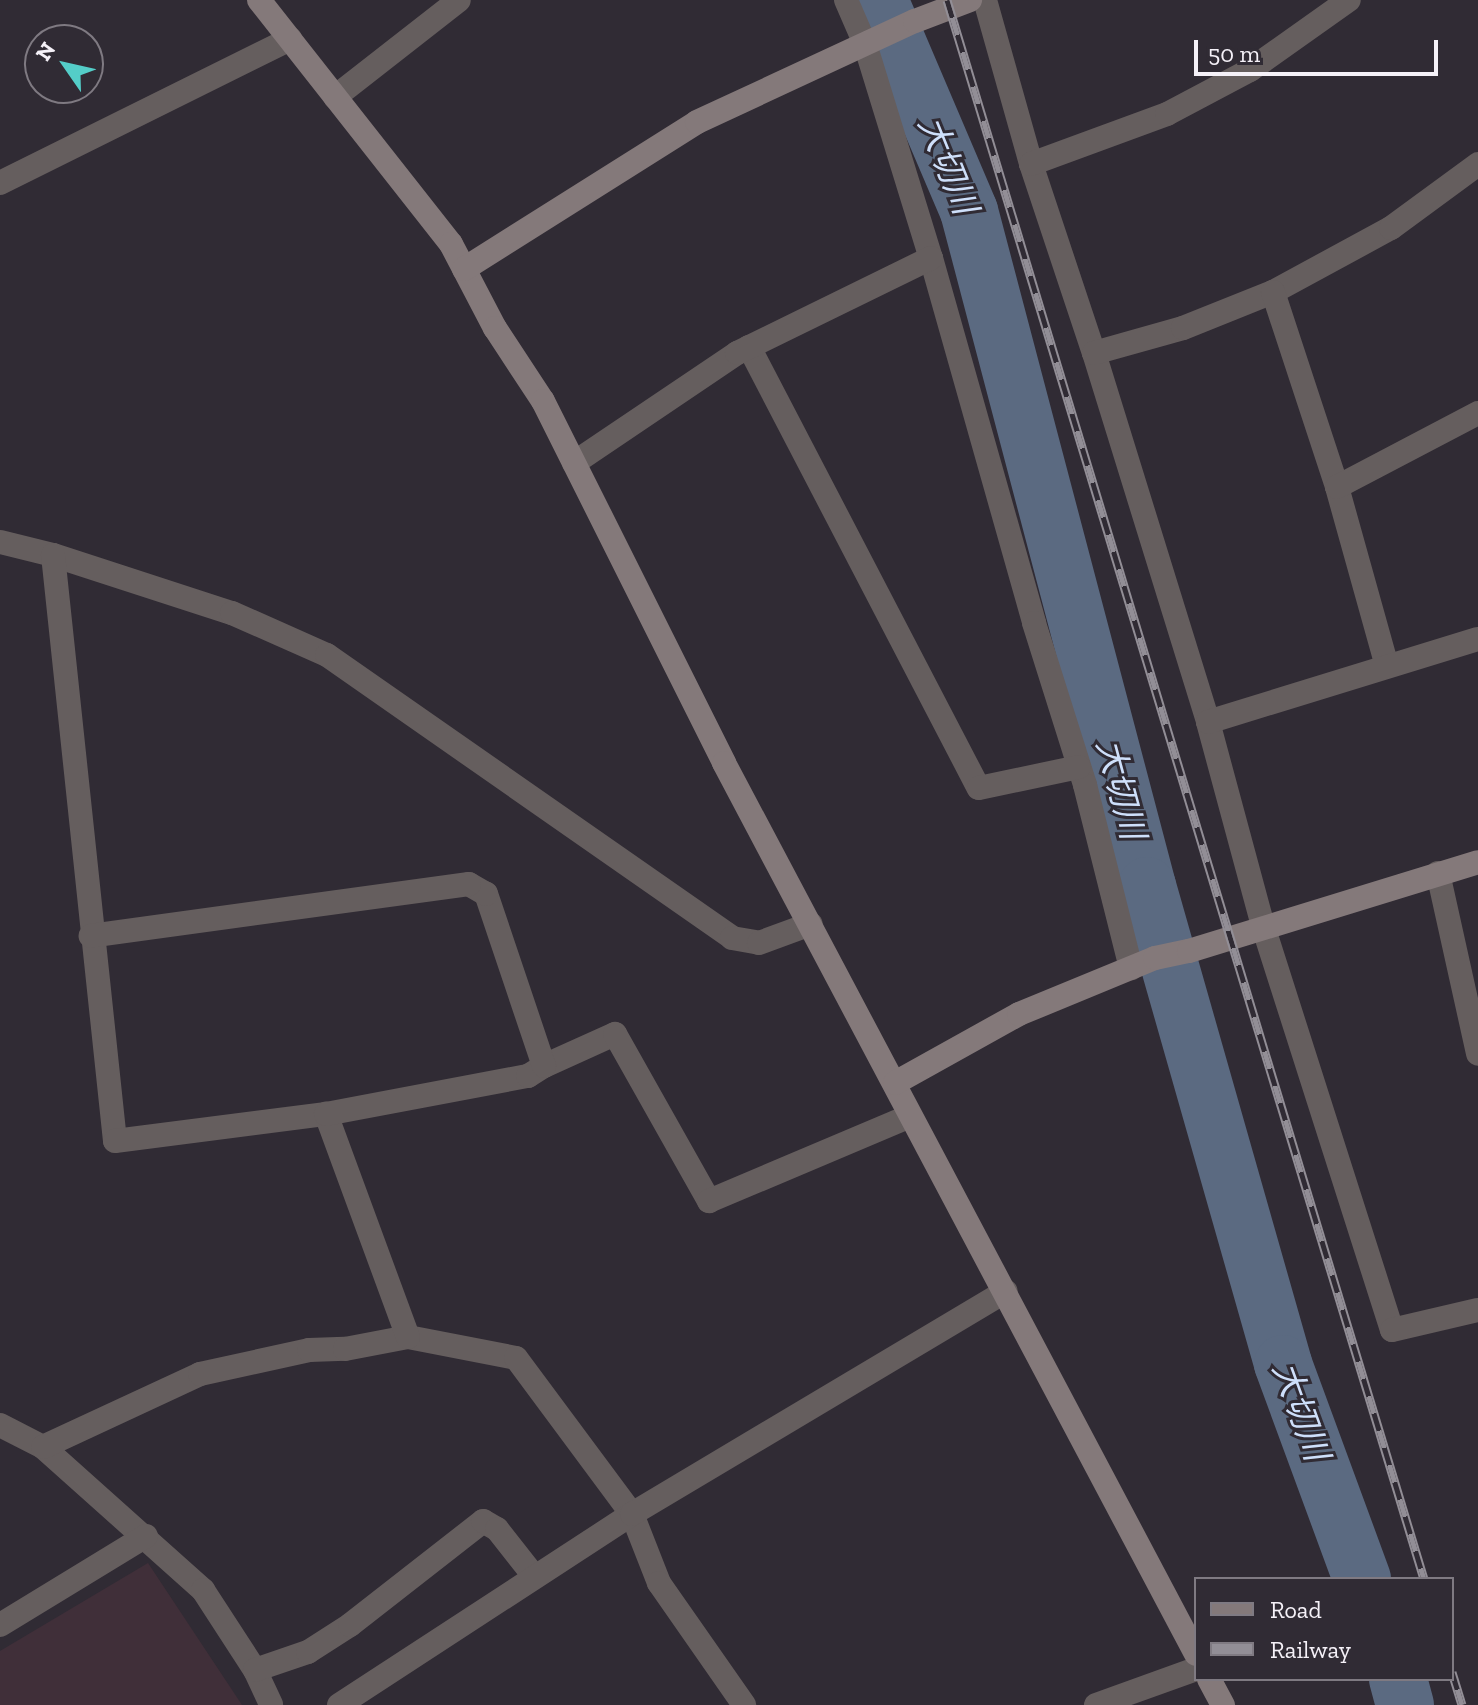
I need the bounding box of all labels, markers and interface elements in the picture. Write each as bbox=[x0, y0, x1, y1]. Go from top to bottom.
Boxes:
north arrow bbox=[24, 24, 104, 104]
scale bar bbox=[1198, 24, 1442, 74]
text: N bbox=[29, 37, 61, 66]
text: 50 m bbox=[1208, 39, 1260, 68]
water label: 大切川 bbox=[910, 110, 986, 220]
water label: 大切川 bbox=[1088, 734, 1154, 844]
water label: 大切川 bbox=[1264, 1356, 1338, 1466]
legend bbox=[1194, 1577, 1454, 1681]
text: Road bbox=[1270, 1595, 1322, 1624]
text: Railway bbox=[1270, 1635, 1351, 1664]

